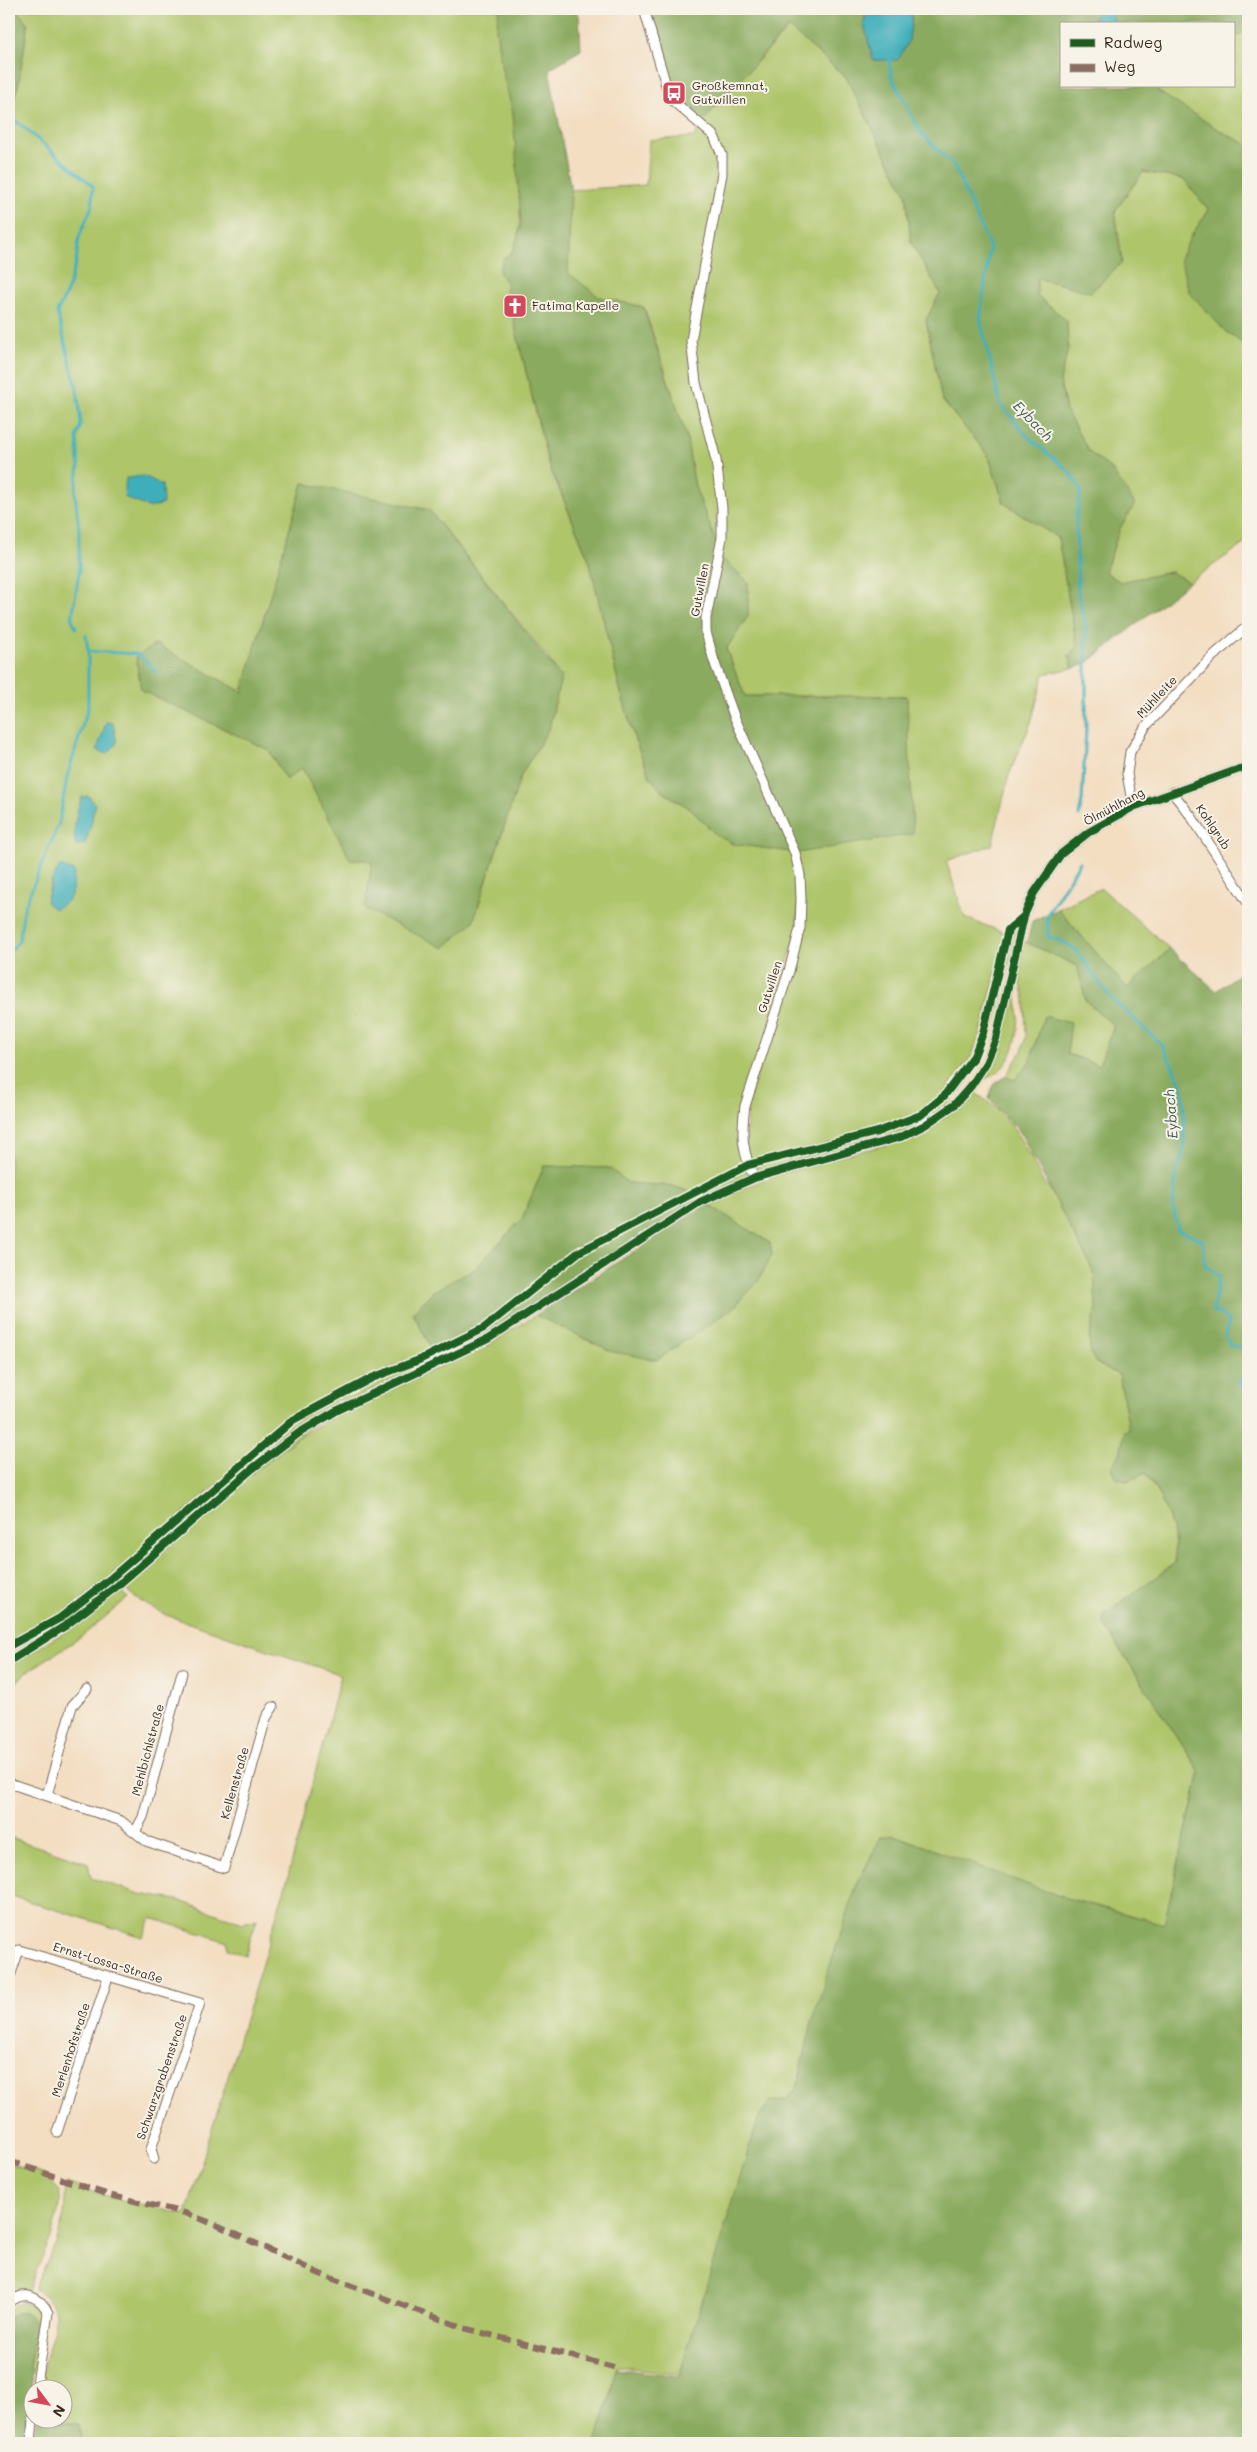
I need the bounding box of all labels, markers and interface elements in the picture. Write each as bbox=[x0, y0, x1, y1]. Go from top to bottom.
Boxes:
legend bbox=[1060, 22, 1234, 88]
text: Radweg bbox=[1104, 32, 1162, 52]
text: Weg bbox=[1104, 56, 1135, 76]
place label: Großkemnat, Gutwillen bbox=[692, 77, 768, 107]
bus stop icon: Großkemnat, Gutwillen bbox=[661, 80, 687, 106]
church icon: Fatima Kapelle bbox=[502, 293, 528, 319]
place label: Fatima Kapelle bbox=[532, 297, 619, 313]
water label: Eybach bbox=[1009, 396, 1057, 445]
street label: Gutwillen bbox=[686, 562, 712, 618]
street label: Mühlleite bbox=[1132, 672, 1180, 721]
street label: Ölmühlhang bbox=[1081, 783, 1147, 829]
street label: Kohlgrub bbox=[1193, 801, 1235, 852]
street label: Gutwillen bbox=[753, 959, 785, 1015]
water label: Eybach bbox=[1159, 1089, 1182, 1139]
street label: Mehlbichlstraße bbox=[127, 1702, 167, 1797]
street label: Kellenstraße bbox=[216, 1745, 252, 1821]
street label: Ernst-Lossa-Straße bbox=[51, 1938, 165, 1986]
street label: Merlenhofstraße bbox=[47, 2000, 93, 2099]
street label: Schwarzgrabenstraße bbox=[132, 2012, 190, 2142]
north arrow bbox=[22, 2380, 72, 2430]
text: N bbox=[49, 2402, 70, 2421]

